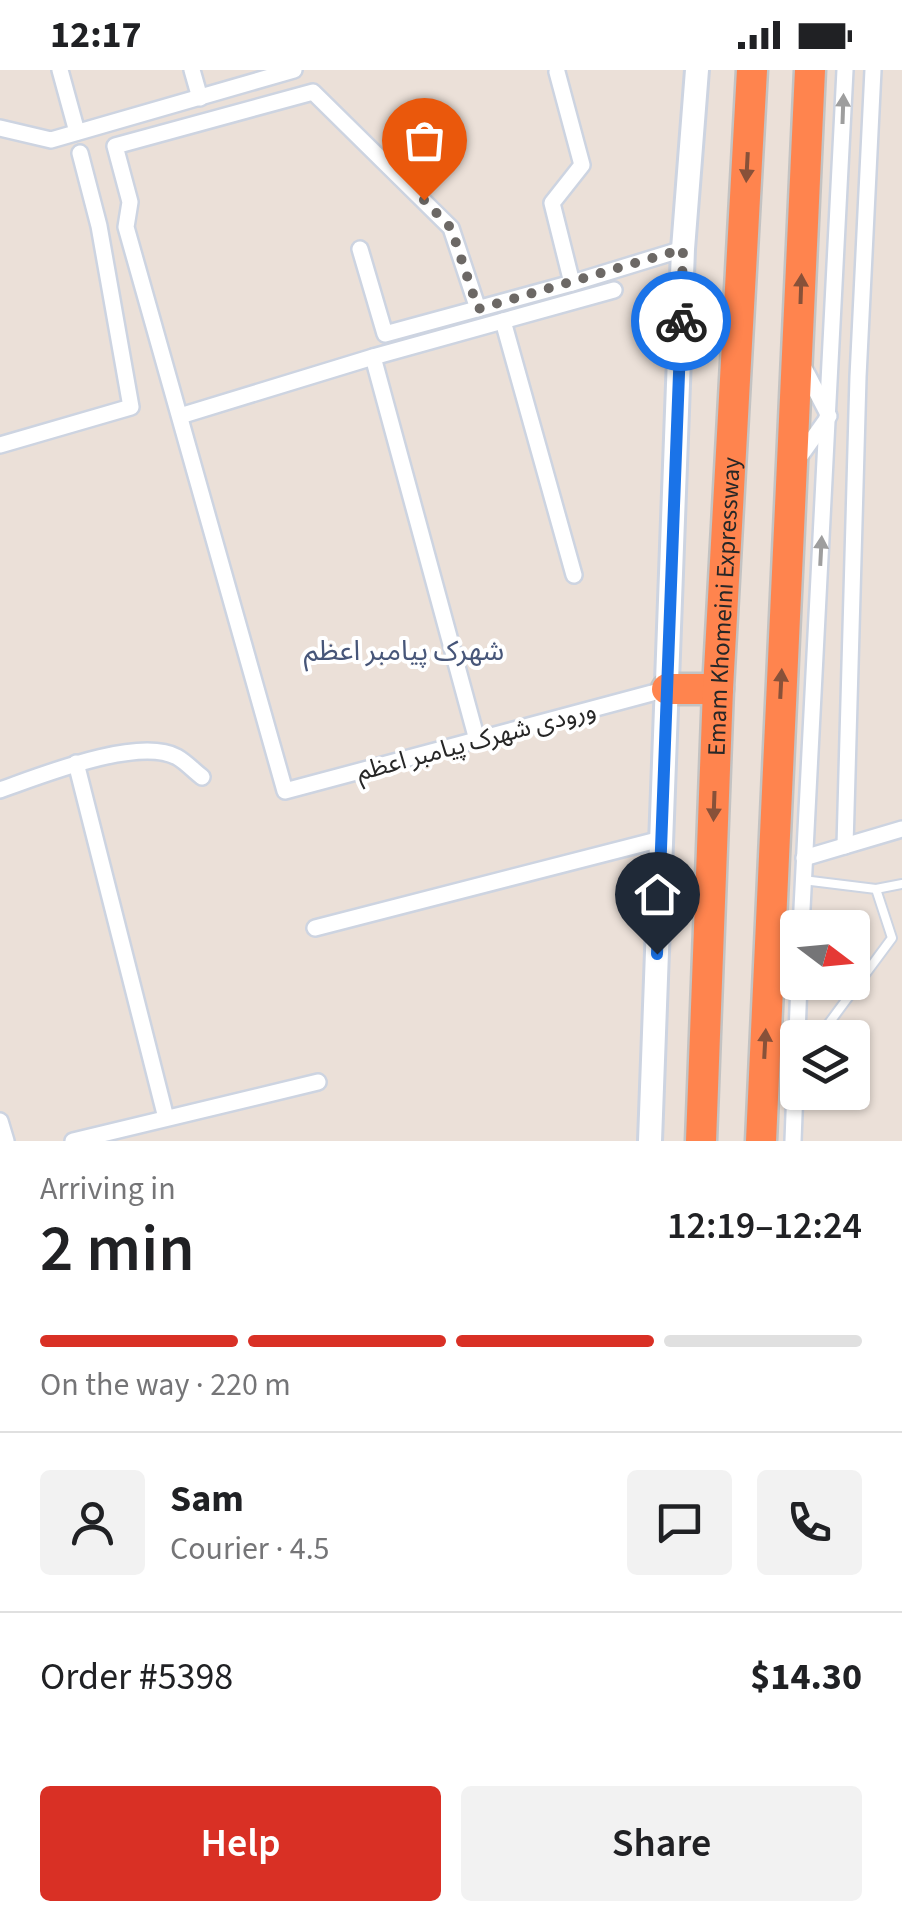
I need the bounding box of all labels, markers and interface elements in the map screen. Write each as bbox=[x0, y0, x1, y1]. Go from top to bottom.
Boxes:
text: 12:17 bbox=[50, 8, 142, 62]
one-way arrow bbox=[836, 92, 852, 124]
pin bbox=[382, 98, 467, 201]
icon: bag bbox=[397, 113, 452, 168]
one-way arrow bbox=[739, 152, 755, 184]
courier bbox=[631, 271, 731, 371]
one-way arrow bbox=[793, 273, 809, 305]
icon: bike bbox=[654, 294, 709, 349]
street label: Emam Khomeini Expressway bbox=[698, 456, 750, 757]
one-way arrow bbox=[813, 534, 829, 566]
district label: شهرک پیامبر اعظم bbox=[304, 631, 504, 672]
one-way arrow bbox=[773, 667, 789, 699]
street label: ورودی شهرک پیامبر اعظم bbox=[353, 692, 600, 791]
one-way arrow bbox=[706, 791, 722, 823]
pin bbox=[615, 852, 700, 955]
icon: home bbox=[630, 867, 685, 922]
north arrow bbox=[780, 910, 870, 1000]
map controls bbox=[780, 910, 870, 1110]
button: layers bbox=[780, 1020, 870, 1110]
one-way arrow bbox=[758, 1027, 774, 1059]
text: Arriving in bbox=[40, 1166, 176, 1212]
text: 12:19–12:24 bbox=[667, 1199, 862, 1253]
text: 2 min bbox=[40, 1203, 195, 1296]
text: On the way · 220 m bbox=[40, 1362, 291, 1408]
button: person bbox=[40, 1470, 145, 1575]
button: chat bbox=[627, 1470, 732, 1575]
button: phone bbox=[757, 1470, 862, 1575]
text: Sam bbox=[170, 1472, 244, 1526]
text: Courier · 4.5 bbox=[170, 1526, 330, 1572]
text: Order #5398 bbox=[40, 1650, 233, 1704]
text: $14.30 bbox=[750, 1650, 862, 1704]
button: Help bbox=[40, 1786, 441, 1901]
button: Share bbox=[461, 1786, 862, 1901]

